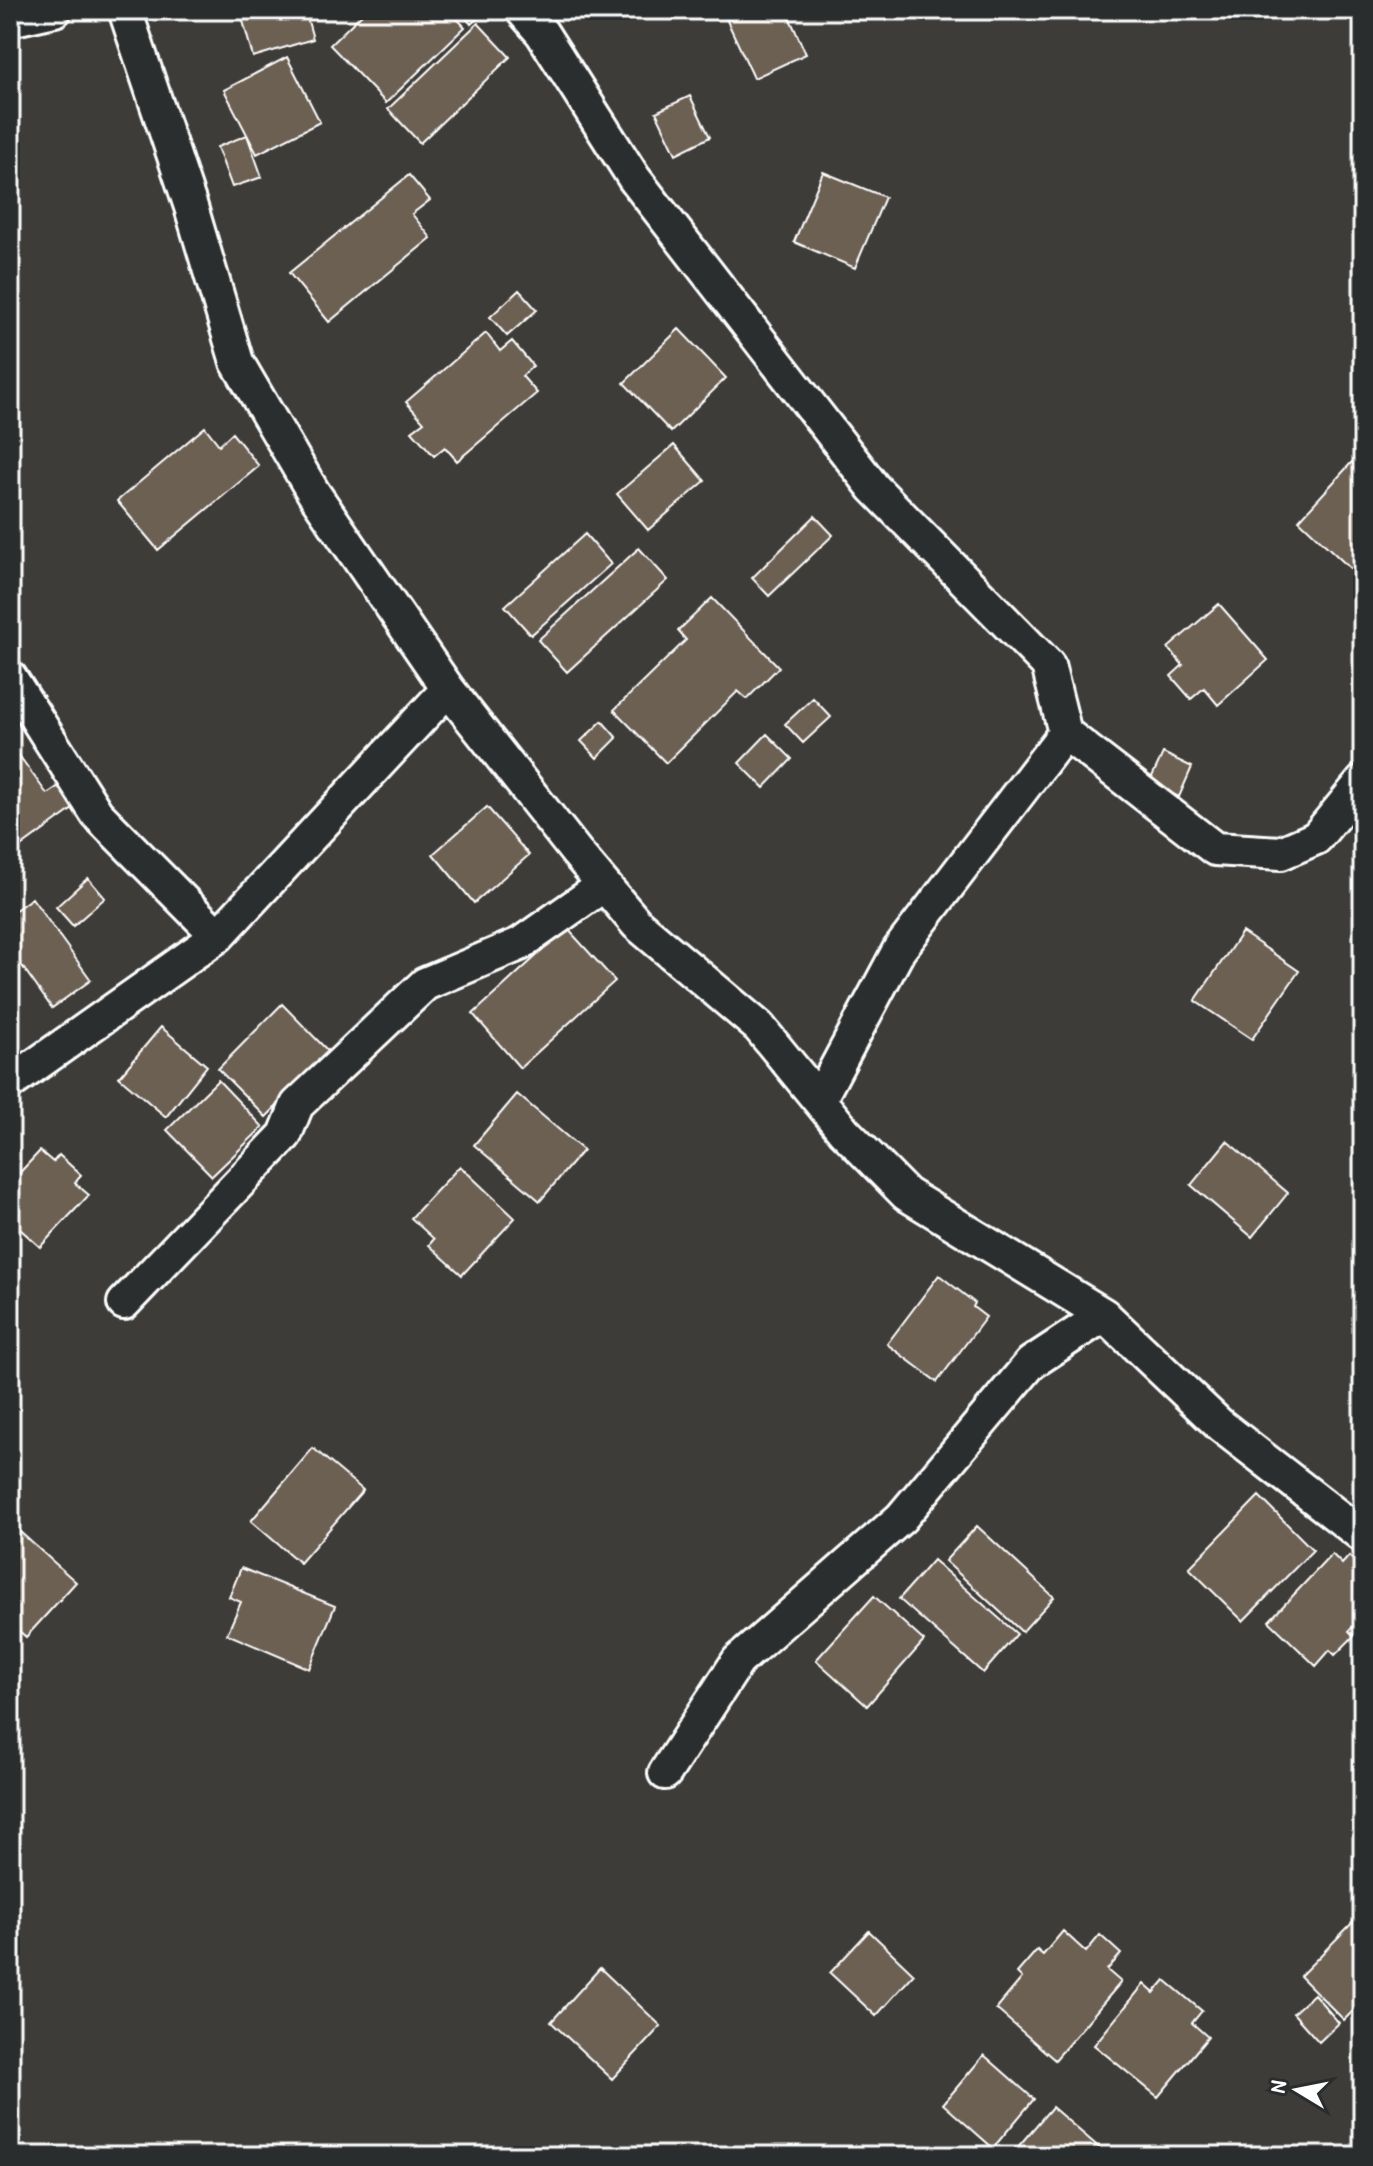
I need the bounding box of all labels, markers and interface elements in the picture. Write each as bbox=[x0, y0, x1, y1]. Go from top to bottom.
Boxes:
north arrow bbox=[1257, 2050, 1337, 2130]
text: N bbox=[1262, 2078, 1293, 2095]

